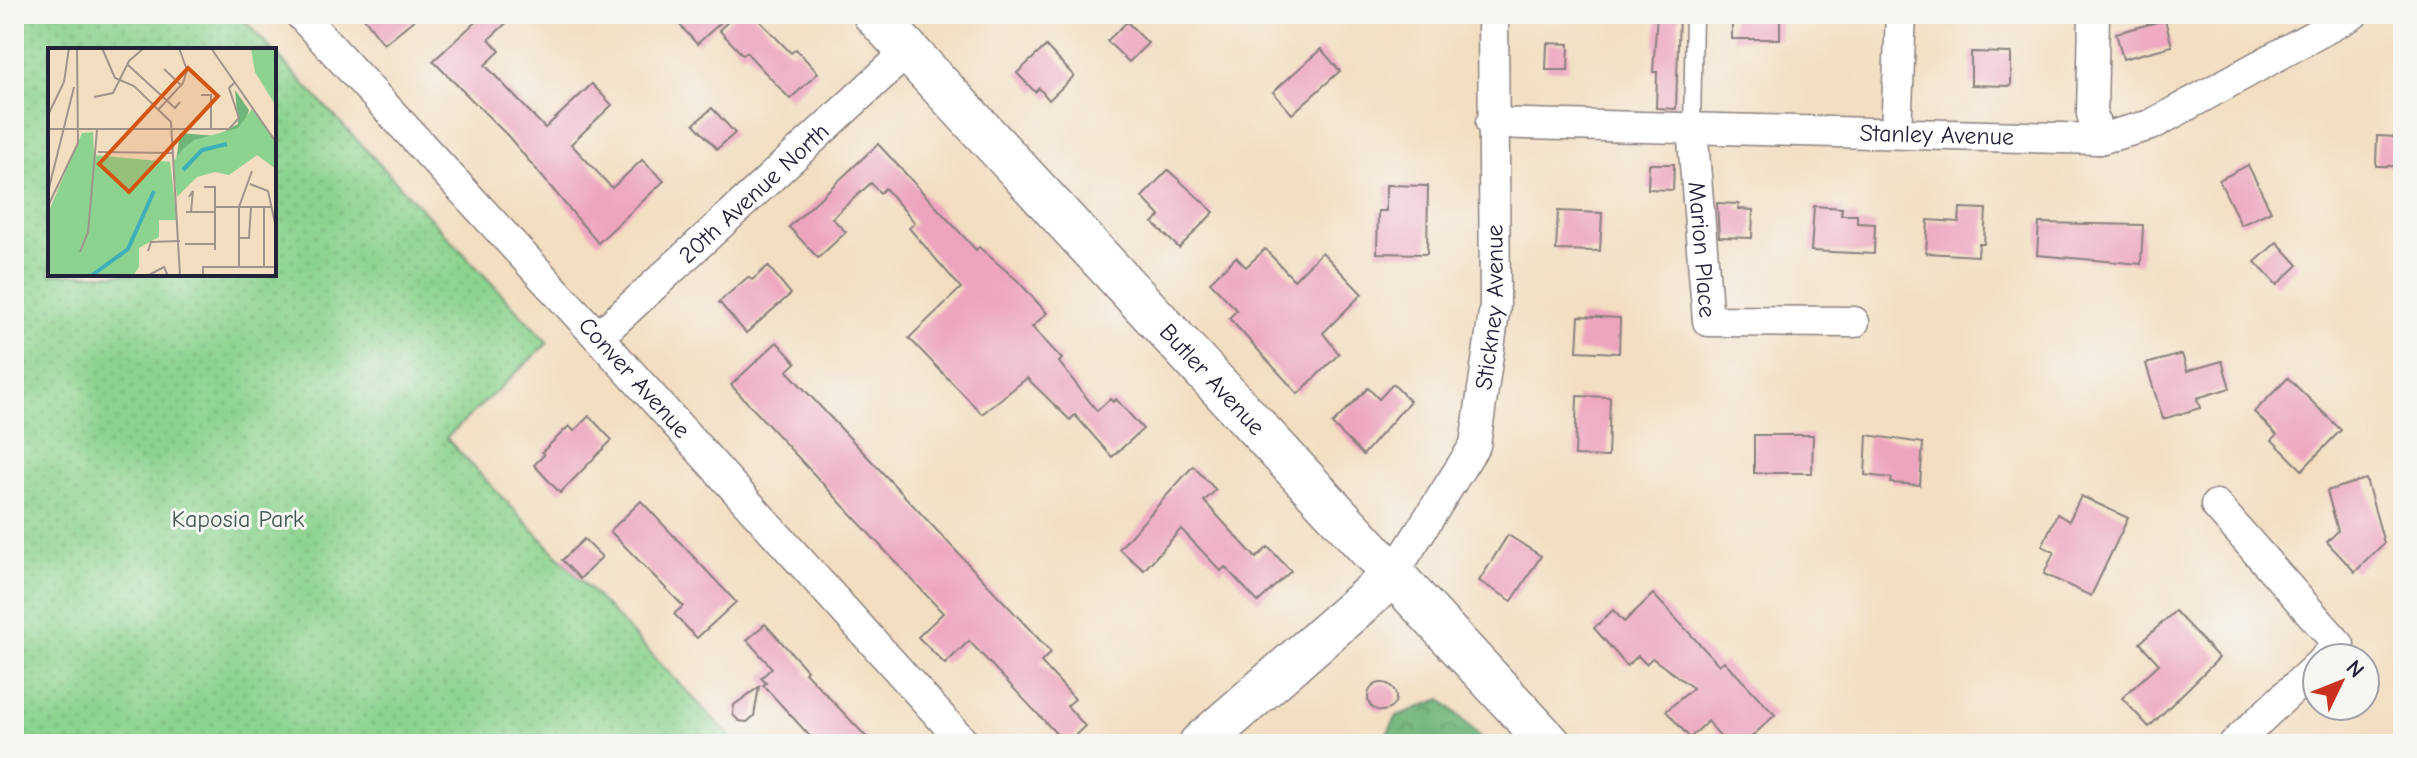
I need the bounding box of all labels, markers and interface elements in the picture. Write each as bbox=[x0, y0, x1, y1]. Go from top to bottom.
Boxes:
inset map bbox=[48, 48, 276, 276]
street label: 20th Avenue North bbox=[673, 117, 835, 269]
street label: Stanley Avenue bbox=[1859, 119, 2014, 151]
street label: Marion Place bbox=[1682, 181, 1722, 319]
street label: Stickney Avenue bbox=[1469, 224, 1509, 392]
street label: Conver Avenue bbox=[573, 311, 696, 444]
street label: Butler Avenue bbox=[1154, 318, 1271, 441]
park label: Kaposia Park bbox=[172, 505, 305, 533]
north arrow bbox=[2301, 642, 2381, 722]
text: N bbox=[2340, 655, 2369, 683]

